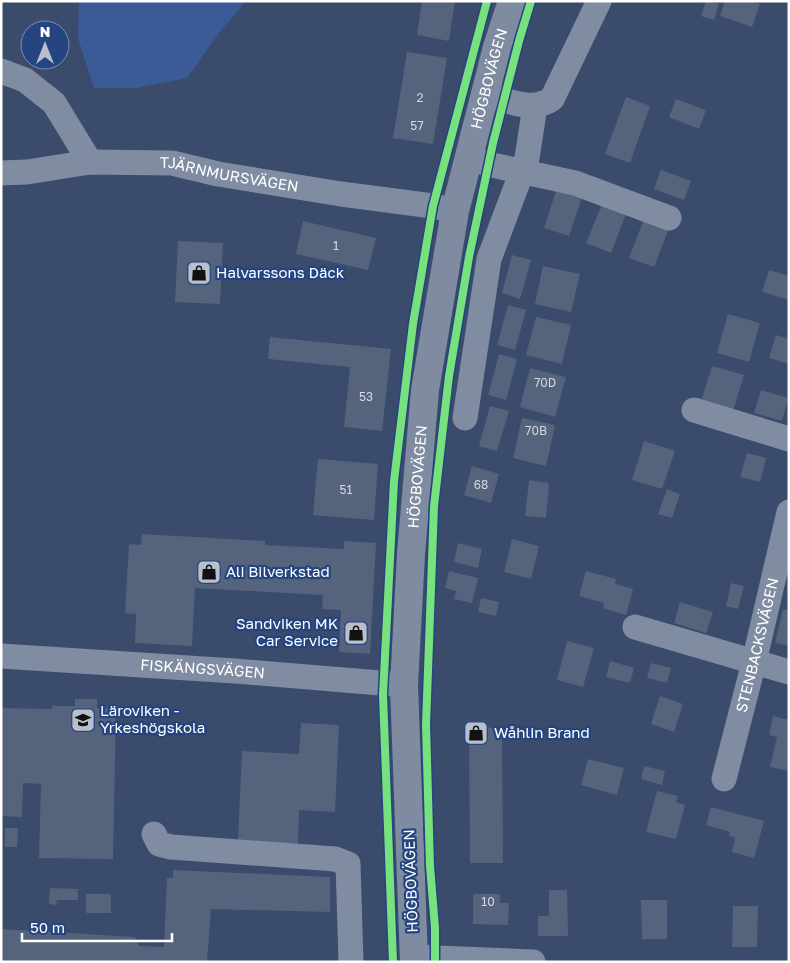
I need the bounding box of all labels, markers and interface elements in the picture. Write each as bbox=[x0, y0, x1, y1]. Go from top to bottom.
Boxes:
north arrow bbox=[20, 20, 70, 70]
text: N bbox=[40, 23, 50, 40]
street label: HÖGBOVÄGEN bbox=[466, 26, 510, 131]
house number: 2 bbox=[417, 90, 424, 105]
house number: 57 bbox=[410, 118, 424, 133]
street label: TJÄRNMURSVÄGEN bbox=[160, 153, 300, 195]
house number: 1 bbox=[333, 238, 339, 253]
shop icon: Halvarssons Däck bbox=[186, 260, 212, 286]
place label: Halvarssons Däck bbox=[216, 263, 345, 281]
house number: 70D bbox=[534, 375, 556, 390]
house number: 53 bbox=[359, 389, 373, 404]
house number: 70B bbox=[525, 423, 547, 438]
street label: HÖGBOVÄGEN bbox=[403, 424, 430, 529]
house number: 68 bbox=[474, 477, 488, 492]
house number: 51 bbox=[340, 482, 353, 497]
shop icon: Ali Bilverkstad bbox=[196, 559, 222, 585]
place label: Ali Bilverkstad bbox=[226, 562, 330, 580]
street label: STENBACKSVÄGEN bbox=[731, 576, 781, 714]
place label: Sandviken MK Car Service bbox=[236, 614, 338, 649]
shop icon: Sandviken MK Car Service bbox=[343, 620, 369, 646]
street label: FISKÄNGSVÄGEN bbox=[140, 655, 266, 681]
place label: Läroviken - Yrkeshögskola bbox=[100, 701, 205, 736]
school or university icon: Läroviken - Yrkeshögskola bbox=[70, 707, 96, 733]
shop icon: Wåhlin Brand bbox=[463, 720, 489, 746]
place label: Wåhlin Brand bbox=[494, 723, 590, 741]
street label: HÖGBOVÄGEN bbox=[399, 829, 421, 933]
house number: 10 bbox=[481, 894, 495, 909]
scale bar bbox=[22, 910, 172, 942]
text: 50 m bbox=[30, 918, 65, 936]

